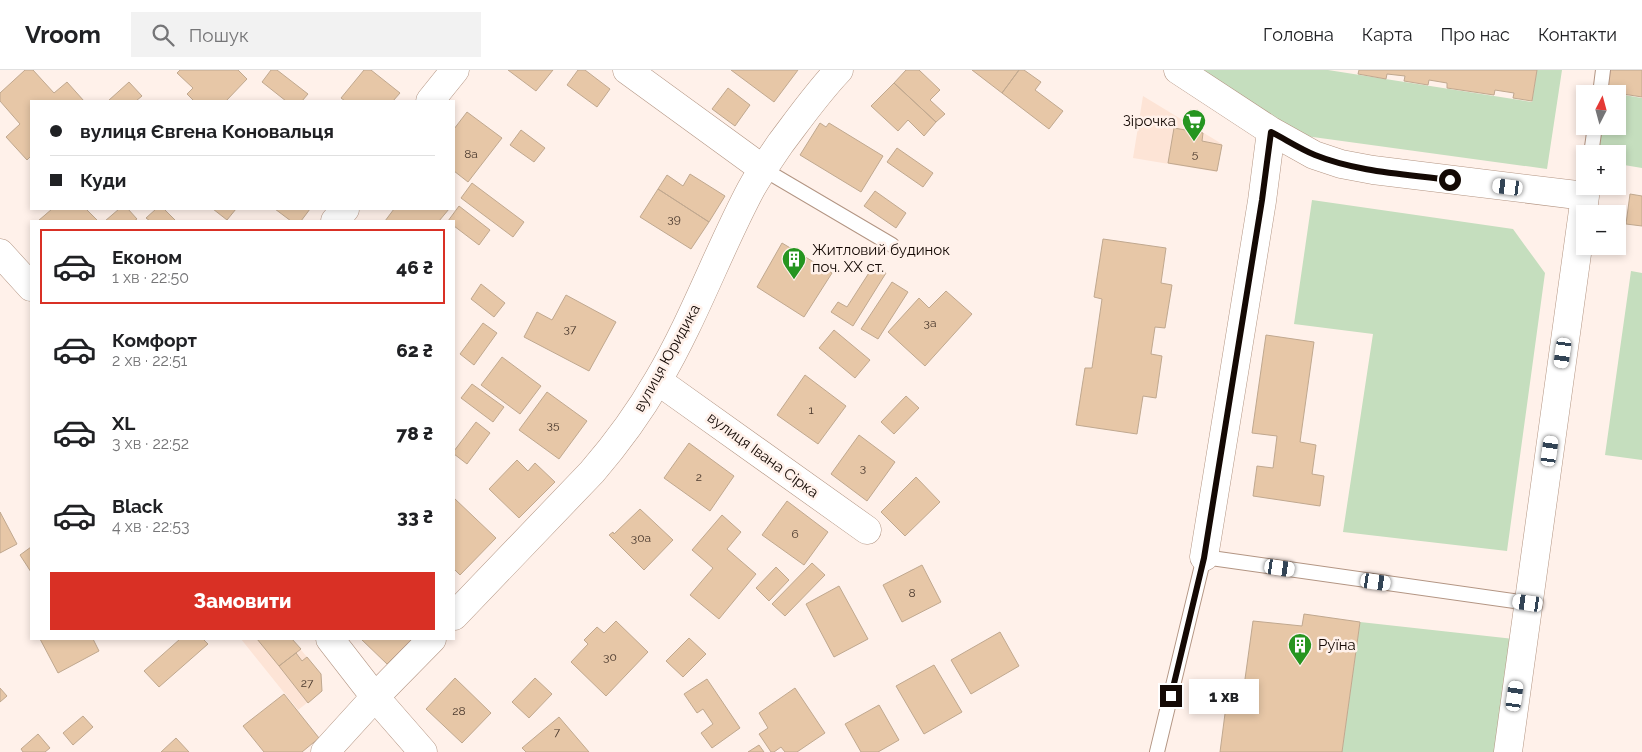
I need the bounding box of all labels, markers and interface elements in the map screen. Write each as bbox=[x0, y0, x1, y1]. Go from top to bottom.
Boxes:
search box bbox=[131, 12, 481, 57]
text: Vroom bbox=[25, 20, 101, 49]
icon: search bbox=[149, 21, 177, 49]
text: Пошук bbox=[189, 24, 249, 46]
text: Головна bbox=[1263, 24, 1334, 45]
text: Карта bbox=[1362, 24, 1413, 45]
text: Про нас bbox=[1441, 24, 1510, 45]
text: Контакти bbox=[1538, 24, 1617, 45]
north arrow bbox=[1576, 85, 1626, 135]
map controls bbox=[1576, 85, 1626, 255]
supermarket icon: Зірочка bbox=[1181, 108, 1207, 142]
place label: Зірочка bbox=[1123, 112, 1176, 130]
text: вулиця Євгена Коновальця bbox=[80, 120, 334, 142]
button: + bbox=[1576, 145, 1626, 195]
house number: 8а bbox=[464, 147, 478, 161]
house number: 5 bbox=[1192, 147, 1199, 161]
text: Куди bbox=[80, 169, 126, 191]
route start bbox=[1439, 169, 1461, 191]
car bbox=[1492, 178, 1523, 196]
button: − bbox=[1576, 205, 1626, 255]
house number: 39 bbox=[667, 212, 681, 226]
place label: Житловий будинок поч. XX ст. bbox=[812, 241, 950, 276]
icon: car bbox=[52, 244, 97, 289]
text: Економ bbox=[112, 246, 182, 268]
building icon: Житловий будинок поч. XX ст. bbox=[781, 246, 807, 280]
text: 46 ₴ bbox=[396, 256, 433, 278]
text: 1 хв · 22:50 bbox=[112, 268, 189, 287]
street label: вулиця Юридика bbox=[630, 301, 704, 415]
house number: 3а bbox=[924, 316, 936, 330]
house number: 37 bbox=[564, 322, 577, 336]
icon: car bbox=[52, 327, 97, 372]
text: Комфорт bbox=[112, 329, 197, 351]
car bbox=[1553, 337, 1572, 369]
text: 62 ₴ bbox=[396, 339, 433, 361]
text: 2 хв · 22:51 bbox=[112, 351, 187, 370]
house number: 1 bbox=[808, 403, 814, 417]
street label: вулиця Івана Сірка bbox=[704, 409, 822, 501]
icon: car bbox=[52, 410, 97, 455]
text: XL bbox=[112, 412, 135, 434]
house number: 35 bbox=[547, 418, 560, 432]
text: 78 ₴ bbox=[396, 422, 433, 444]
text: 3 хв · 22:52 bbox=[112, 434, 189, 453]
car bbox=[1540, 435, 1559, 467]
house number: 3 bbox=[860, 461, 866, 475]
house number: 2 bbox=[696, 470, 702, 484]
icon: car bbox=[52, 493, 97, 538]
text: Black bbox=[112, 495, 163, 517]
text: 33 ₴ bbox=[397, 505, 433, 527]
text: 4 хв · 22:53 bbox=[112, 517, 190, 536]
house number: 6 bbox=[791, 527, 799, 541]
house number: 30а bbox=[631, 531, 651, 545]
car bbox=[1264, 558, 1295, 578]
button: Замовити bbox=[50, 572, 435, 630]
car bbox=[1360, 572, 1391, 592]
house number: 8 bbox=[908, 586, 916, 600]
car bbox=[1512, 593, 1543, 613]
building icon: Руїна bbox=[1287, 632, 1313, 666]
place label: Руїна bbox=[1318, 636, 1356, 654]
house number: 30 bbox=[603, 650, 617, 664]
house number: 27 bbox=[301, 676, 314, 690]
callout: 1 хв bbox=[1188, 678, 1258, 714]
car bbox=[1505, 680, 1524, 712]
route end bbox=[1160, 685, 1182, 707]
text: 1 хв bbox=[1209, 687, 1239, 706]
house number: 28 bbox=[452, 704, 466, 718]
house number: 7 bbox=[554, 725, 561, 739]

